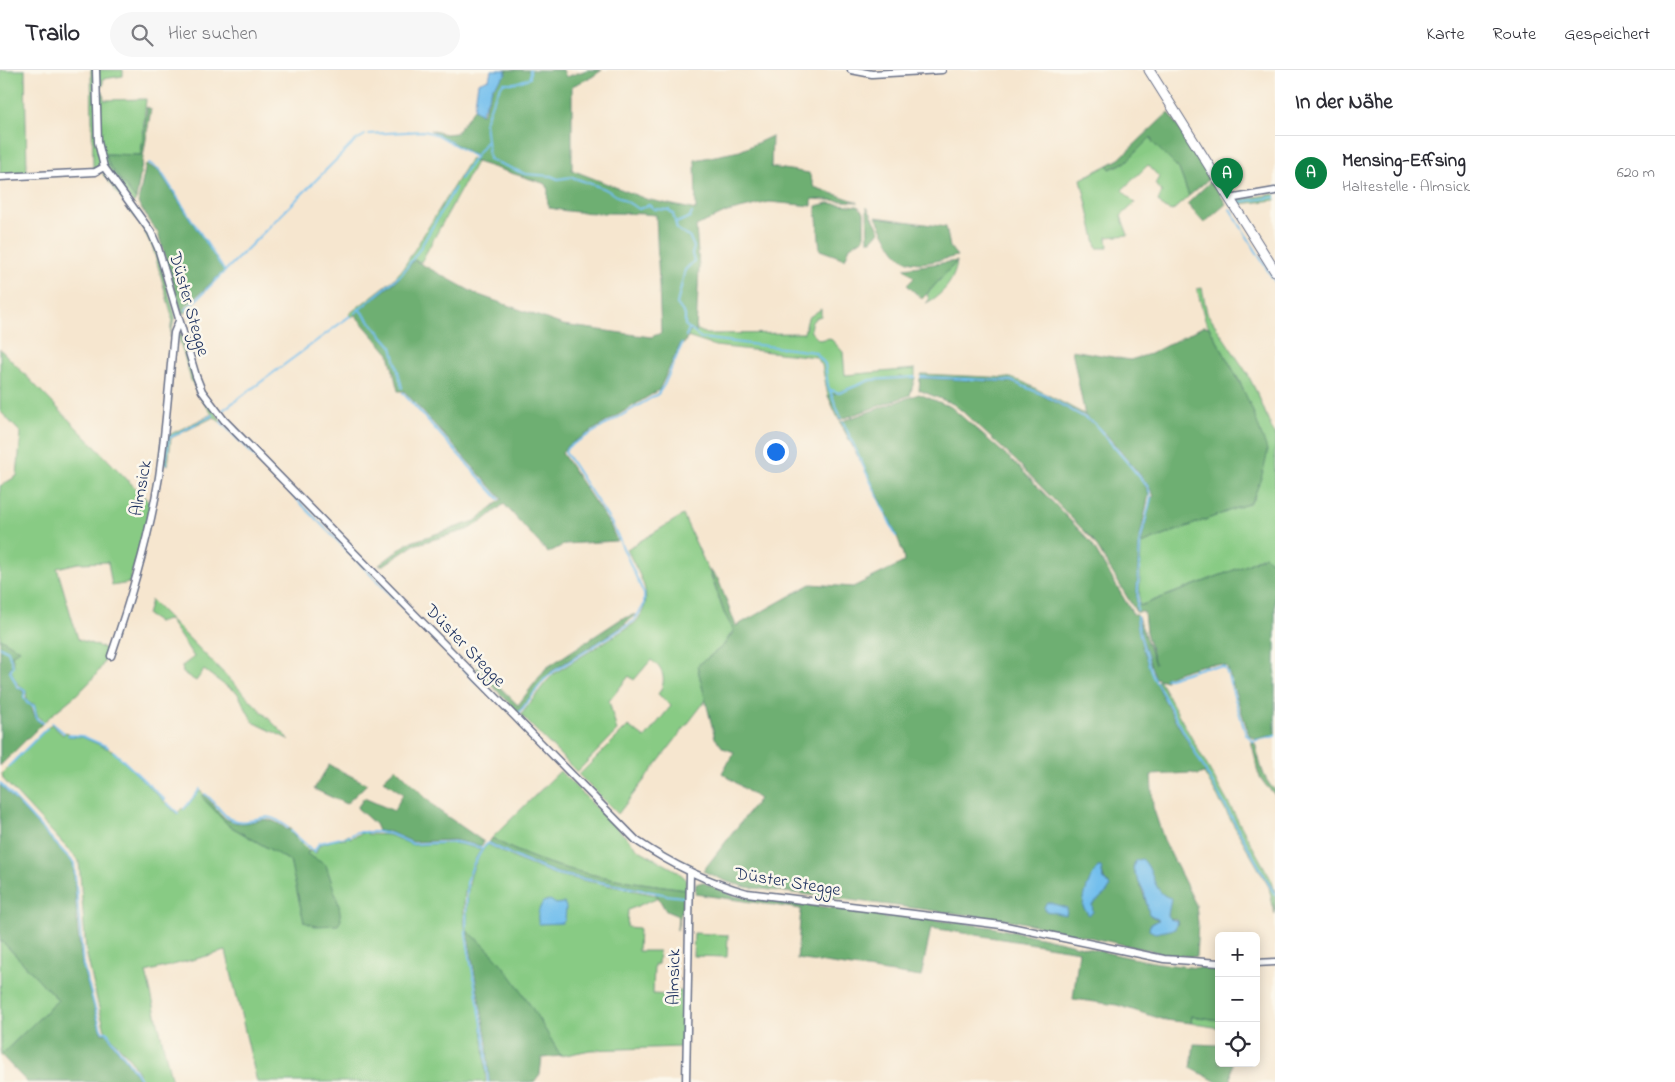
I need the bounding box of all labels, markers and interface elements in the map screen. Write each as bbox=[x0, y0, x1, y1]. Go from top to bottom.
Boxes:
search box bbox=[110, 12, 460, 57]
text: Trailo bbox=[25, 17, 80, 52]
icon: search bbox=[128, 21, 156, 49]
text: Hier suchen bbox=[168, 21, 257, 48]
text: Karte bbox=[1426, 22, 1464, 48]
text: Route bbox=[1492, 22, 1536, 48]
text: Gespeichert bbox=[1564, 22, 1650, 48]
text: In der Nähe bbox=[1295, 88, 1393, 118]
text: Mensing-Effsing bbox=[1342, 148, 1466, 175]
pin: A bbox=[1211, 158, 1243, 199]
text: A bbox=[1306, 161, 1316, 185]
text: 620 m bbox=[1617, 161, 1655, 185]
text: Haltestelle · Almsick bbox=[1342, 175, 1470, 199]
street label: Düster Stegge bbox=[160, 249, 216, 361]
your location bbox=[763, 439, 789, 465]
street label: Almsick bbox=[124, 458, 160, 518]
street label: Düster Stegge bbox=[417, 598, 512, 695]
street label: Düster Stegge bbox=[732, 862, 843, 905]
map controls bbox=[1215, 932, 1260, 1067]
button: + bbox=[1215, 932, 1260, 977]
street label: Almsick bbox=[662, 949, 688, 1005]
button: − bbox=[1215, 977, 1260, 1022]
button: locate bbox=[1215, 1022, 1260, 1067]

